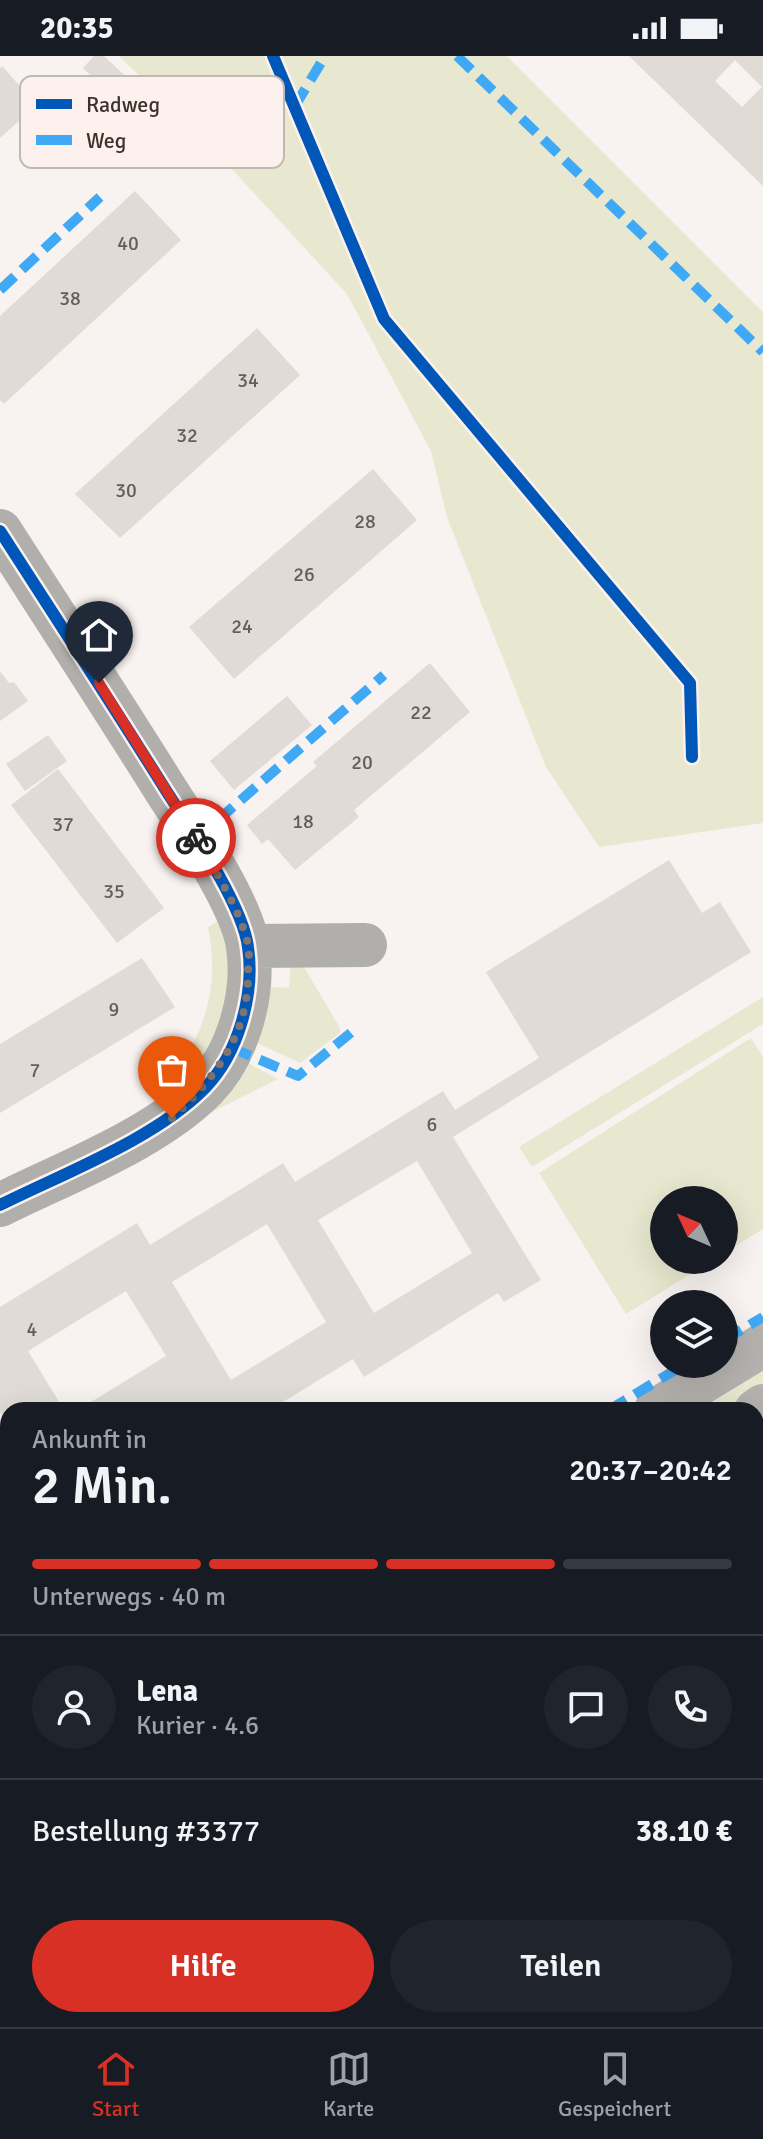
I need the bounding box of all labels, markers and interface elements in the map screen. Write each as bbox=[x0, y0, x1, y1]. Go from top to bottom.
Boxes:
text: 20:35 bbox=[40, 10, 114, 47]
legend bbox=[20, 76, 284, 168]
text: Radweg bbox=[86, 91, 160, 118]
text: Weg bbox=[86, 127, 126, 154]
house number: 40 bbox=[117, 231, 139, 256]
house number: 38 bbox=[59, 286, 81, 311]
house number: 34 bbox=[237, 368, 259, 393]
house number: 32 bbox=[176, 423, 198, 448]
house number: 30 bbox=[115, 478, 137, 503]
house number: 28 bbox=[354, 509, 376, 534]
house number: 26 bbox=[293, 562, 315, 587]
pin bbox=[65, 601, 133, 683]
icon: home bbox=[77, 613, 121, 657]
house number: 24 bbox=[231, 614, 253, 639]
house number: 22 bbox=[410, 700, 432, 725]
house number: 20 bbox=[351, 750, 373, 775]
courier bbox=[156, 798, 236, 878]
house number: 18 bbox=[292, 809, 314, 834]
house number: 37 bbox=[52, 812, 74, 837]
icon: bike bbox=[174, 816, 218, 860]
house number: 35 bbox=[103, 879, 125, 904]
house number: 9 bbox=[109, 997, 119, 1022]
pin bbox=[138, 1036, 206, 1118]
icon: bag bbox=[150, 1048, 194, 1092]
house number: 7 bbox=[30, 1058, 40, 1083]
house number: 6 bbox=[427, 1112, 437, 1137]
north arrow bbox=[650, 1186, 738, 1274]
map controls bbox=[650, 1186, 738, 1378]
button: layers bbox=[650, 1290, 738, 1378]
house number: 4 bbox=[27, 1317, 38, 1342]
text: Ankunft in bbox=[32, 1424, 147, 1456]
text: 20:37–20:42 bbox=[569, 1452, 732, 1489]
text: 2 Min. bbox=[32, 1454, 172, 1518]
text: Unterwegs · 40 m bbox=[32, 1581, 226, 1613]
button: person bbox=[32, 1665, 116, 1749]
button: chat bbox=[544, 1665, 628, 1749]
button: phone bbox=[648, 1665, 732, 1749]
text: Lena bbox=[136, 1673, 198, 1710]
text: Kurier · 4.6 bbox=[136, 1710, 259, 1742]
text: Bestellung #3377 bbox=[32, 1813, 260, 1850]
text: 38.10 € bbox=[636, 1813, 732, 1850]
button: Hilfe bbox=[32, 1920, 374, 2012]
button: Teilen bbox=[390, 1920, 732, 2012]
tab: Start bbox=[92, 2047, 139, 2122]
tab: Karte bbox=[323, 2047, 374, 2122]
tab: Gespeichert bbox=[558, 2047, 671, 2122]

